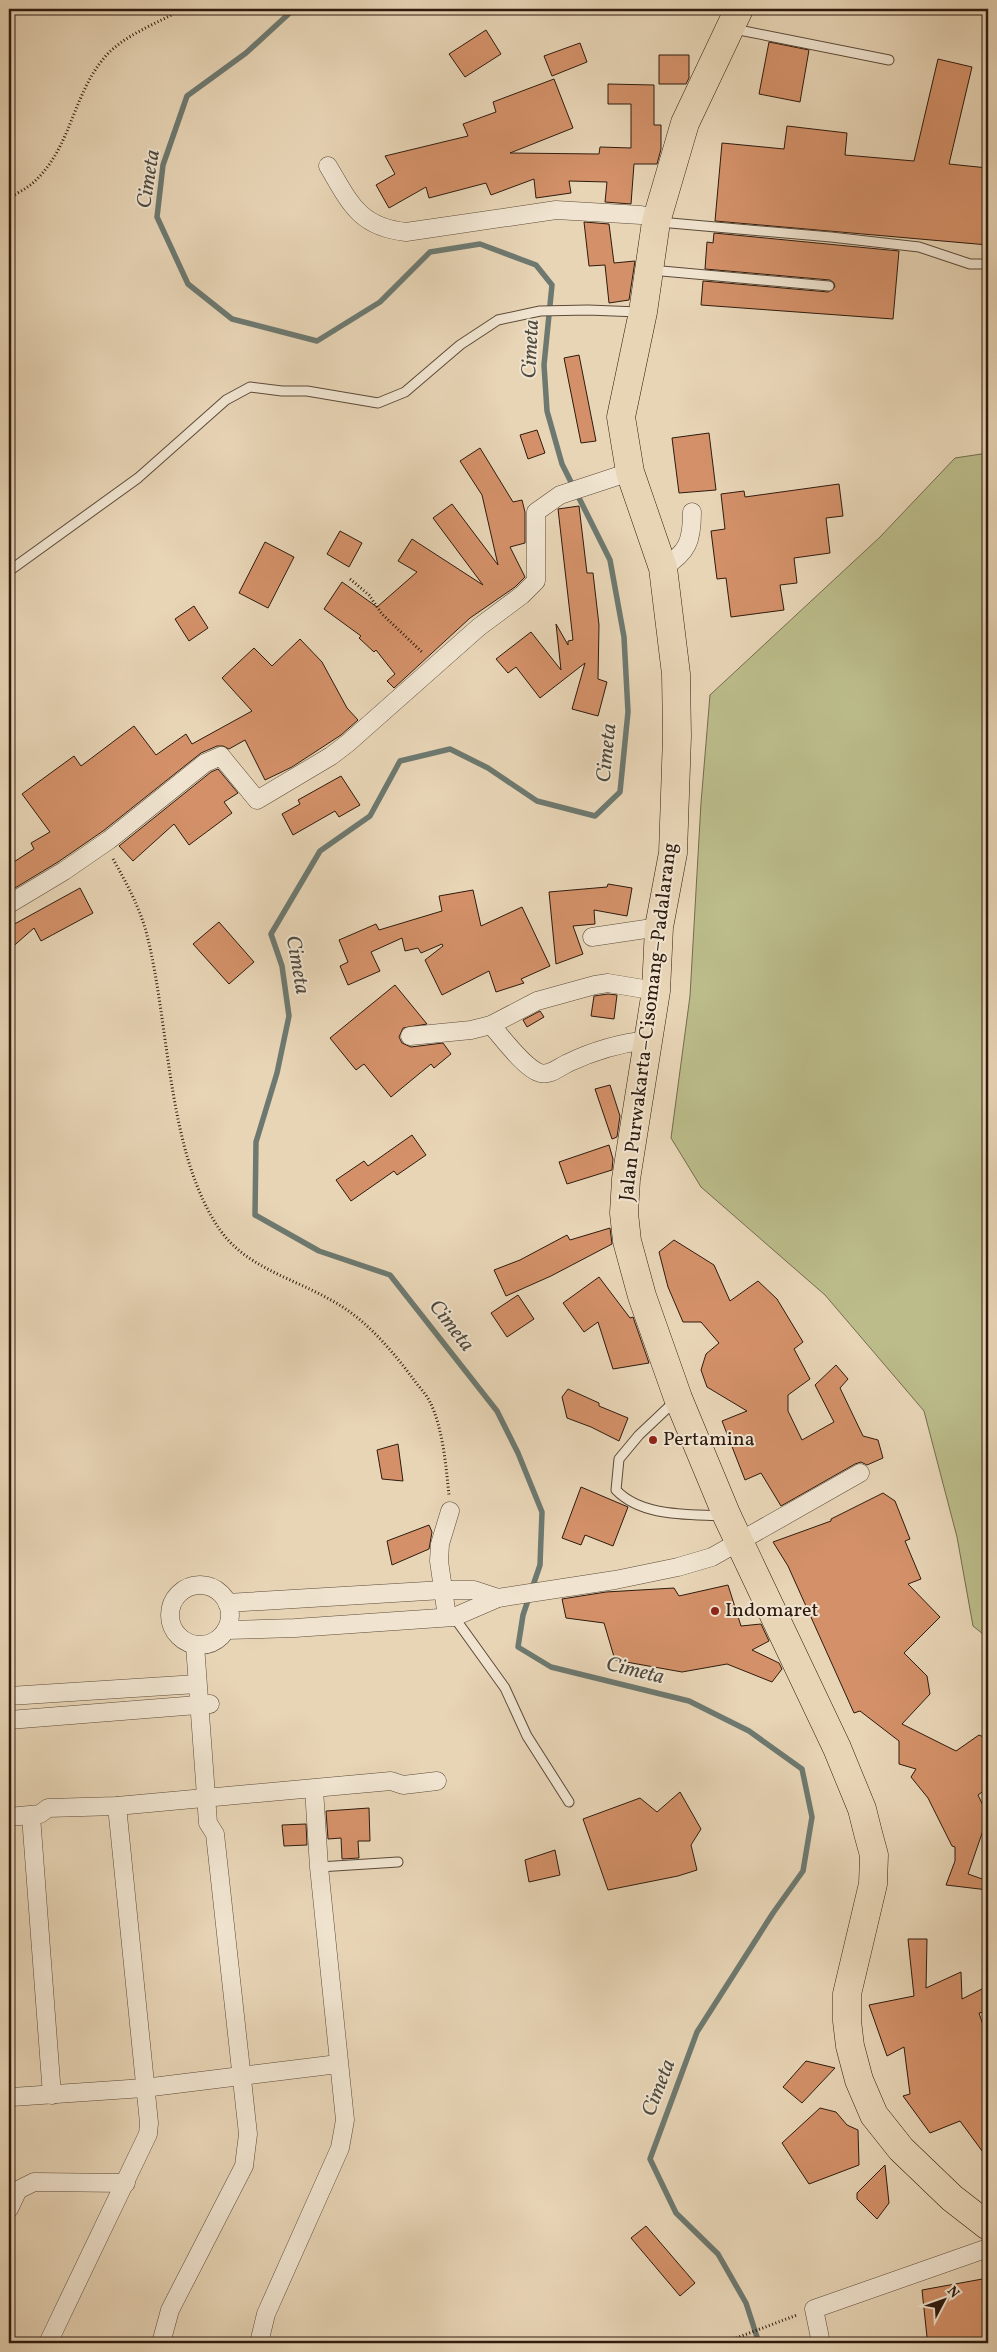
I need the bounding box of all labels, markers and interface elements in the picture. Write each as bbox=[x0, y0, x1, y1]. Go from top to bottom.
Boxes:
water label: Cimeta bbox=[130, 148, 168, 210]
water label: Cimeta bbox=[515, 319, 547, 379]
water label: Cimeta bbox=[589, 722, 625, 784]
street label: Jalan Purwakarta–Cisomang–Padalarang bbox=[613, 841, 685, 1203]
water label: Cimeta bbox=[278, 933, 316, 997]
water label: Cimeta bbox=[421, 1294, 481, 1358]
place label: Pertamina bbox=[663, 1426, 755, 1454]
marker: Pertamina bbox=[647, 1434, 659, 1446]
place label: Indomaret bbox=[725, 1597, 818, 1625]
marker: Indomaret bbox=[709, 1605, 721, 1617]
water label: Cimeta bbox=[603, 1650, 667, 1692]
water label: Cimeta bbox=[635, 2055, 683, 2121]
north arrow bbox=[920, 2274, 970, 2324]
text: N bbox=[942, 2282, 963, 2303]

